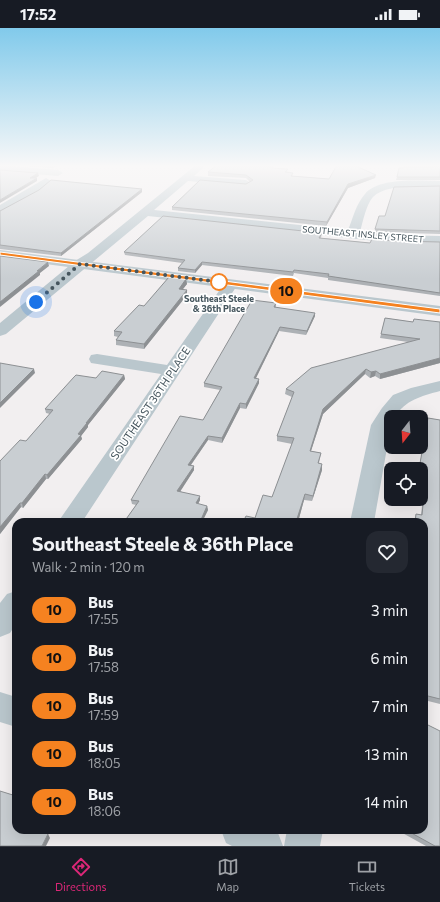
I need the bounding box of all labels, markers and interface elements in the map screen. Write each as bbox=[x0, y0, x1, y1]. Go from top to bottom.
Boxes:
text: 17:52 bbox=[20, 5, 56, 23]
street label: SOUTHEAST INSLEY STREET bbox=[302, 223, 424, 245]
marker: Southeast Steele & 36th Place bbox=[210, 273, 228, 291]
line badge: 10 bbox=[268, 278, 304, 304]
text: 10 bbox=[278, 282, 294, 299]
your location bbox=[26, 292, 46, 312]
place label: Southeast Steele & 36th Place bbox=[184, 293, 254, 314]
street label: SOUTHEAST 36TH PLACE bbox=[107, 344, 193, 462]
north arrow bbox=[384, 410, 428, 454]
map controls bbox=[384, 410, 428, 506]
button: locate bbox=[384, 462, 428, 506]
button: heart bbox=[366, 531, 408, 573]
text: Southeast Steele & 36th Place bbox=[32, 532, 293, 555]
text: Walk · 2 min · 120 m bbox=[32, 559, 145, 575]
text: Bus bbox=[88, 593, 113, 611]
text: 10 bbox=[46, 601, 62, 618]
text: 3 min bbox=[371, 601, 408, 619]
text: 17:55 bbox=[88, 611, 118, 627]
text: Bus bbox=[88, 641, 113, 659]
text: 10 bbox=[46, 649, 62, 666]
text: 6 min bbox=[370, 649, 408, 667]
text: 17:58 bbox=[88, 659, 119, 675]
text: Bus bbox=[88, 689, 113, 707]
text: 10 bbox=[46, 697, 62, 714]
text: 7 min bbox=[372, 697, 408, 715]
text: 17:59 bbox=[88, 707, 119, 723]
text: Bus bbox=[88, 737, 113, 755]
text: 10 bbox=[46, 745, 62, 762]
text: 13 min bbox=[365, 745, 408, 763]
text: 18:05 bbox=[88, 755, 120, 771]
text: Bus bbox=[88, 785, 113, 803]
text: 10 bbox=[46, 793, 62, 810]
text: 14 min bbox=[364, 793, 408, 811]
text: 18:06 bbox=[88, 803, 121, 819]
tab: Directions bbox=[55, 856, 107, 893]
tab: Map bbox=[216, 856, 239, 893]
tab: Tickets bbox=[349, 856, 385, 893]

